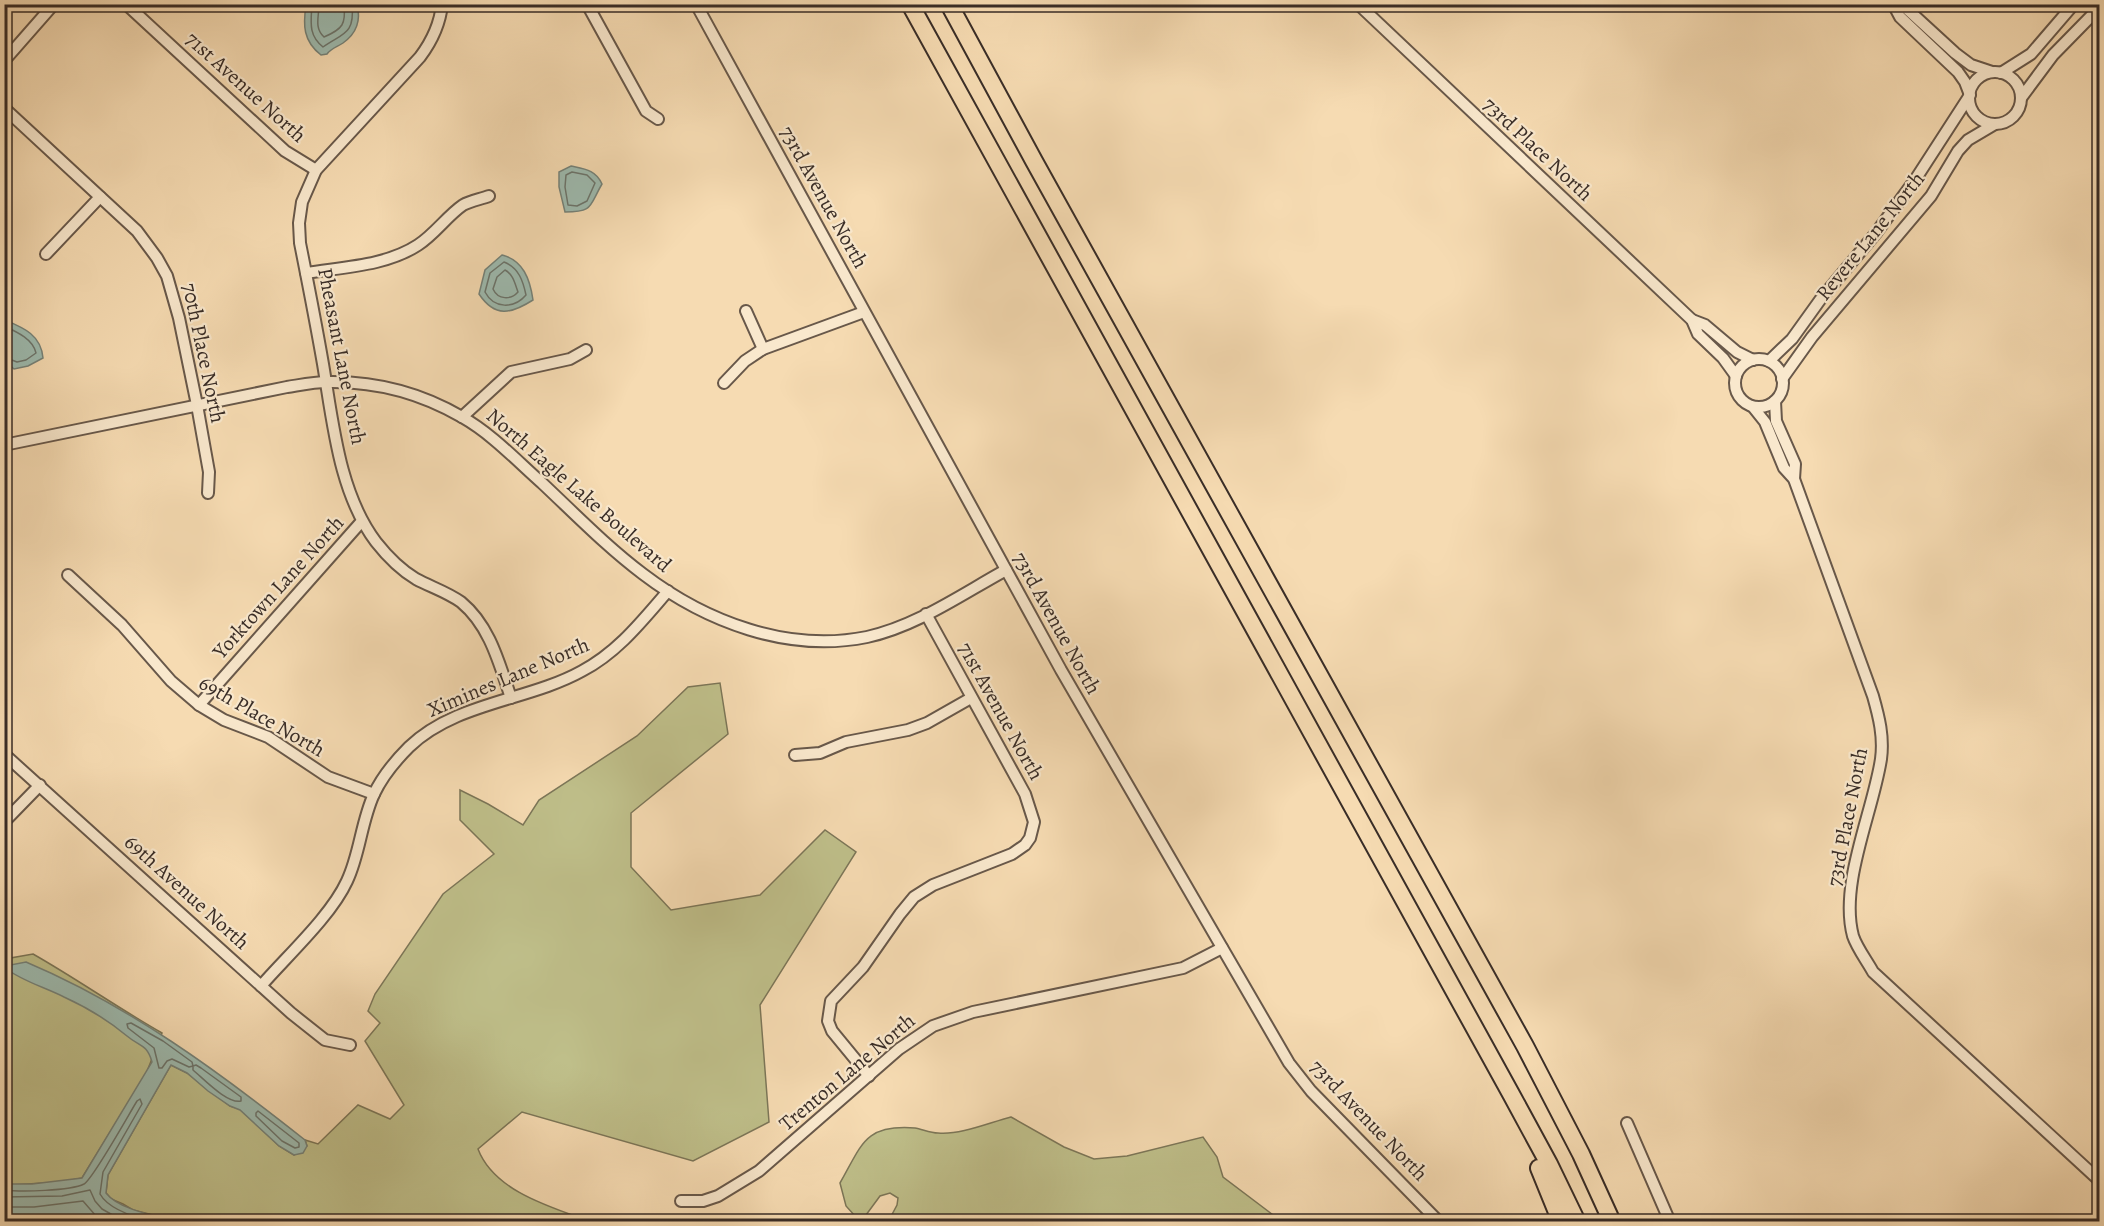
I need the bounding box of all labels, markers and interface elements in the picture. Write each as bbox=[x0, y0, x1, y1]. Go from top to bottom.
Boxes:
street label: 71st Avenue North bbox=[180, 25, 312, 149]
street label: 73rd Place North bbox=[1477, 91, 1599, 207]
street label: 73rd Avenue North bbox=[773, 121, 875, 273]
street label: Revere Lane North bbox=[1809, 166, 1931, 306]
street label: Pheasant Lane North bbox=[311, 265, 373, 447]
street label: 70th Place North bbox=[176, 281, 232, 425]
street label: North Eagle Lake Boulevard bbox=[480, 402, 678, 579]
street label: Yorktown Lane North bbox=[205, 509, 350, 665]
street label: 73rd Avenue North bbox=[1006, 547, 1108, 699]
street label: Ximines Lane North bbox=[423, 630, 593, 724]
street label: 71st Avenue North bbox=[952, 637, 1050, 785]
street label: 69th Place North bbox=[194, 668, 330, 764]
street label: 73rd Place North bbox=[1820, 745, 1874, 889]
street label: 69th Avenue North bbox=[118, 828, 256, 956]
street label: Trenton Lane North bbox=[773, 1007, 921, 1137]
street label: 73rd Avenue North bbox=[1304, 1053, 1434, 1187]

